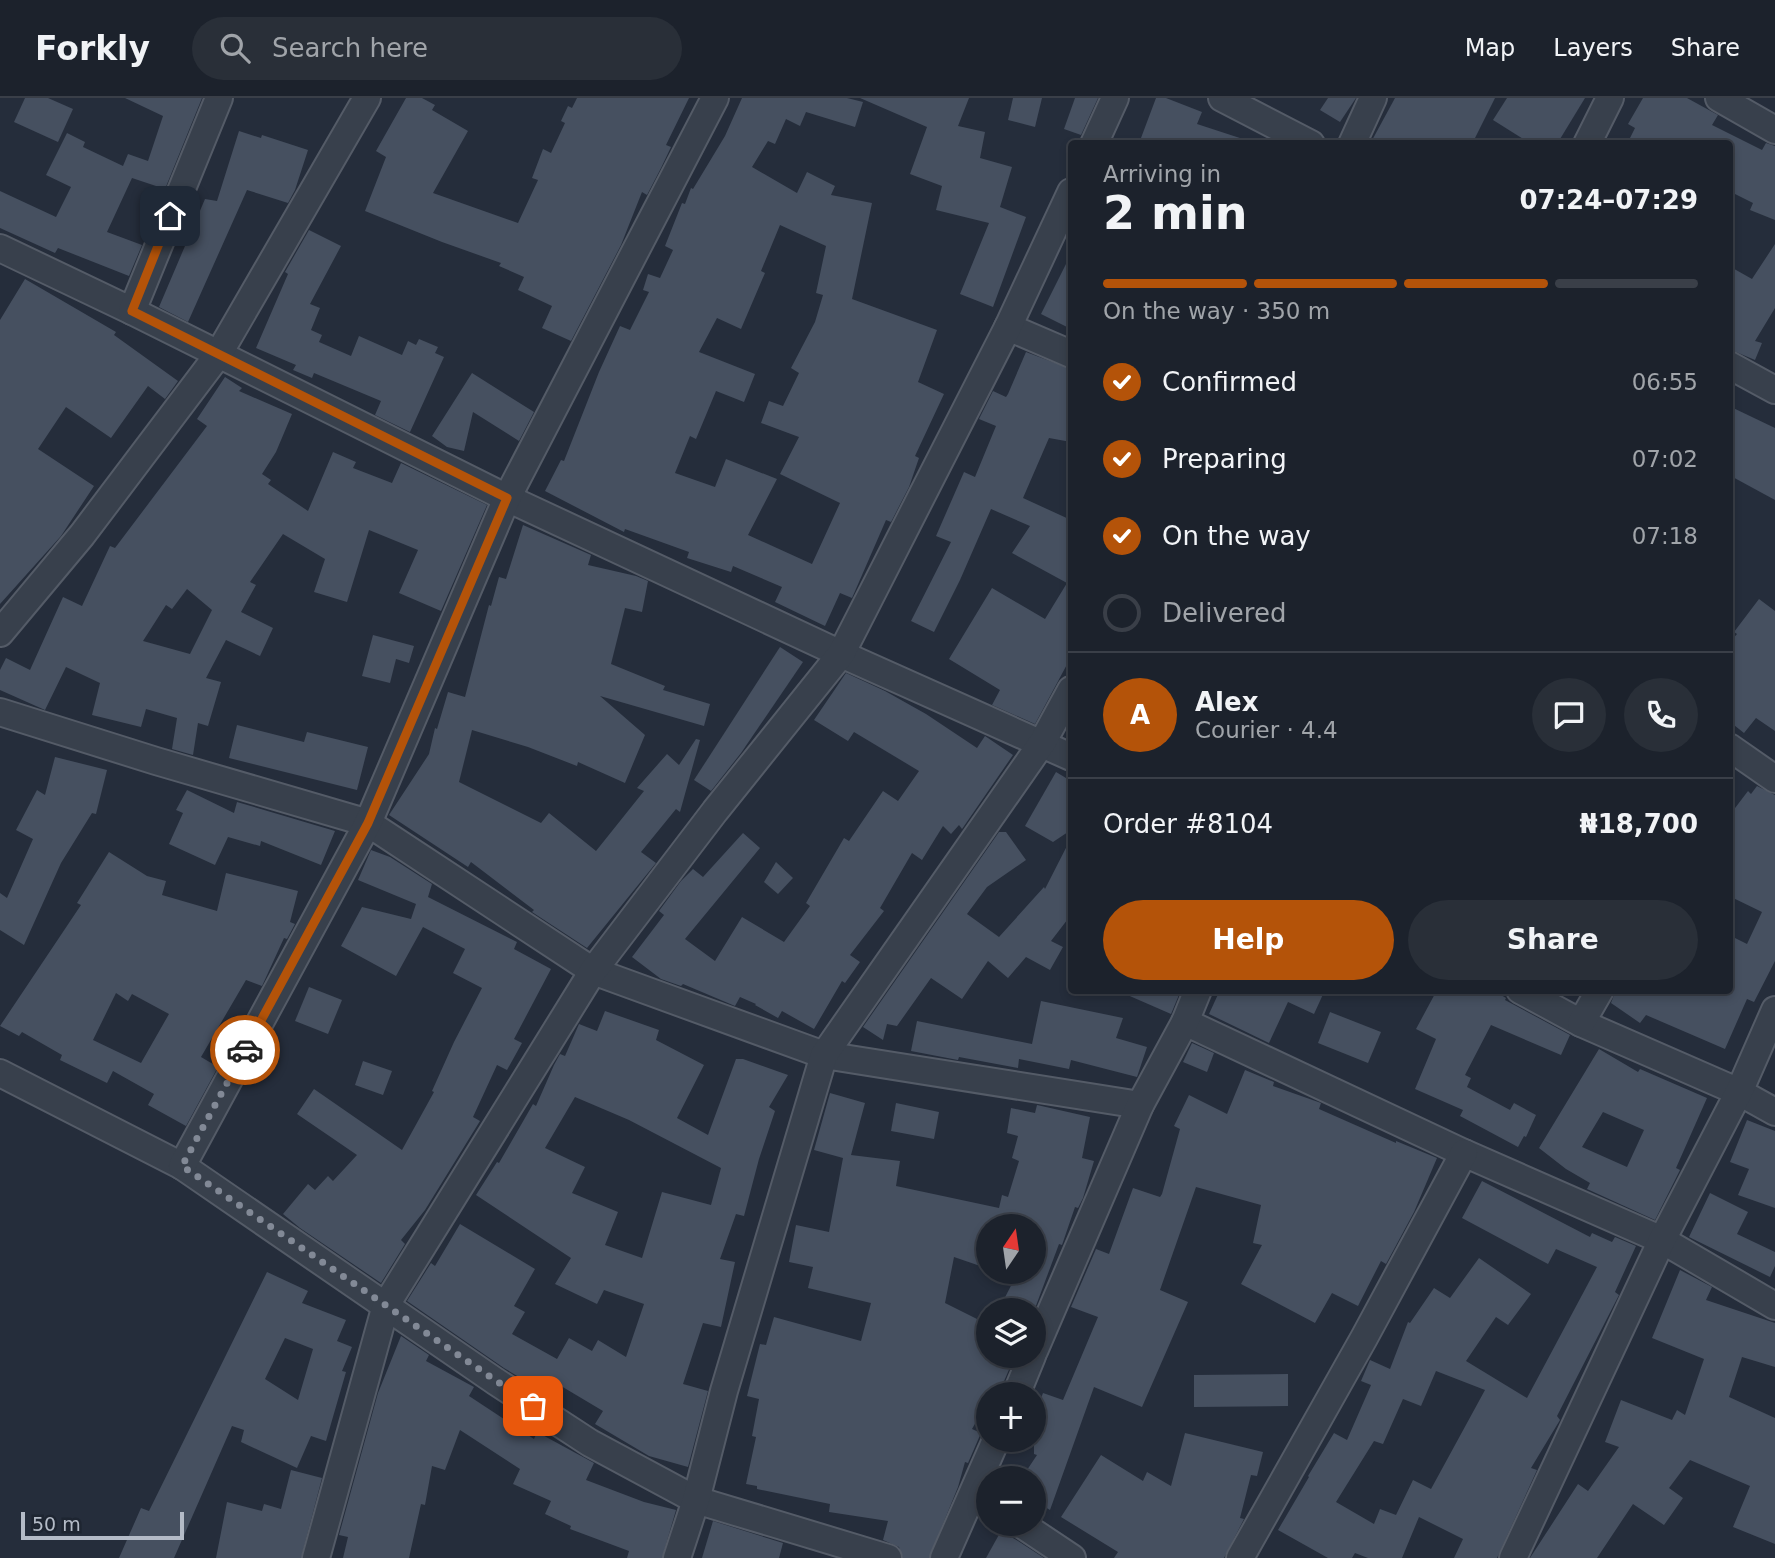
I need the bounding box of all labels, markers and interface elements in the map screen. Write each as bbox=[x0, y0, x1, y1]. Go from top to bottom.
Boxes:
search box bbox=[192, 17, 682, 80]
text: Forkly bbox=[35, 29, 150, 68]
icon: search bbox=[216, 29, 254, 67]
text: Search here bbox=[272, 33, 428, 63]
text: Map bbox=[1465, 34, 1515, 62]
text: Layers bbox=[1553, 34, 1633, 62]
text: Share bbox=[1671, 34, 1740, 62]
text: Arriving in bbox=[1103, 161, 1221, 187]
text: 07:24–07:29 bbox=[1519, 185, 1698, 215]
pin bbox=[140, 186, 200, 246]
text: 2 min bbox=[1103, 186, 1247, 240]
icon: home bbox=[151, 197, 189, 235]
text: On the way · 350 m bbox=[1103, 298, 1330, 324]
icon: check bbox=[1103, 363, 1141, 401]
text: Confirmed bbox=[1162, 367, 1297, 397]
text: 06:55 bbox=[1632, 369, 1698, 395]
icon: check bbox=[1103, 440, 1141, 478]
text: Preparing bbox=[1162, 444, 1287, 474]
text: 07:02 bbox=[1632, 446, 1698, 472]
icon: check bbox=[1103, 517, 1141, 555]
text: On the way bbox=[1162, 521, 1311, 551]
text: 07:18 bbox=[1632, 523, 1698, 549]
text: Delivered bbox=[1162, 598, 1286, 628]
button: chat bbox=[1532, 678, 1606, 752]
button: phone bbox=[1624, 678, 1698, 752]
text: Alex bbox=[1195, 687, 1258, 717]
text: A bbox=[1130, 700, 1150, 730]
text: Courier · 4.4 bbox=[1195, 717, 1338, 743]
text: Order #8104 bbox=[1103, 809, 1273, 839]
text: ₦18,700 bbox=[1580, 809, 1698, 839]
button: Help bbox=[1103, 900, 1394, 980]
button: Share bbox=[1408, 900, 1698, 980]
courier bbox=[210, 1015, 280, 1085]
icon: car bbox=[226, 1031, 264, 1069]
north arrow bbox=[976, 1214, 1046, 1284]
map controls bbox=[976, 1214, 1046, 1536]
button: layers bbox=[976, 1298, 1046, 1368]
pin bbox=[503, 1376, 563, 1436]
button: + bbox=[976, 1382, 1046, 1452]
icon: bag bbox=[514, 1387, 552, 1425]
button: − bbox=[976, 1466, 1046, 1536]
scale bar bbox=[21, 1509, 184, 1541]
text: 50 m bbox=[32, 1513, 81, 1535]

